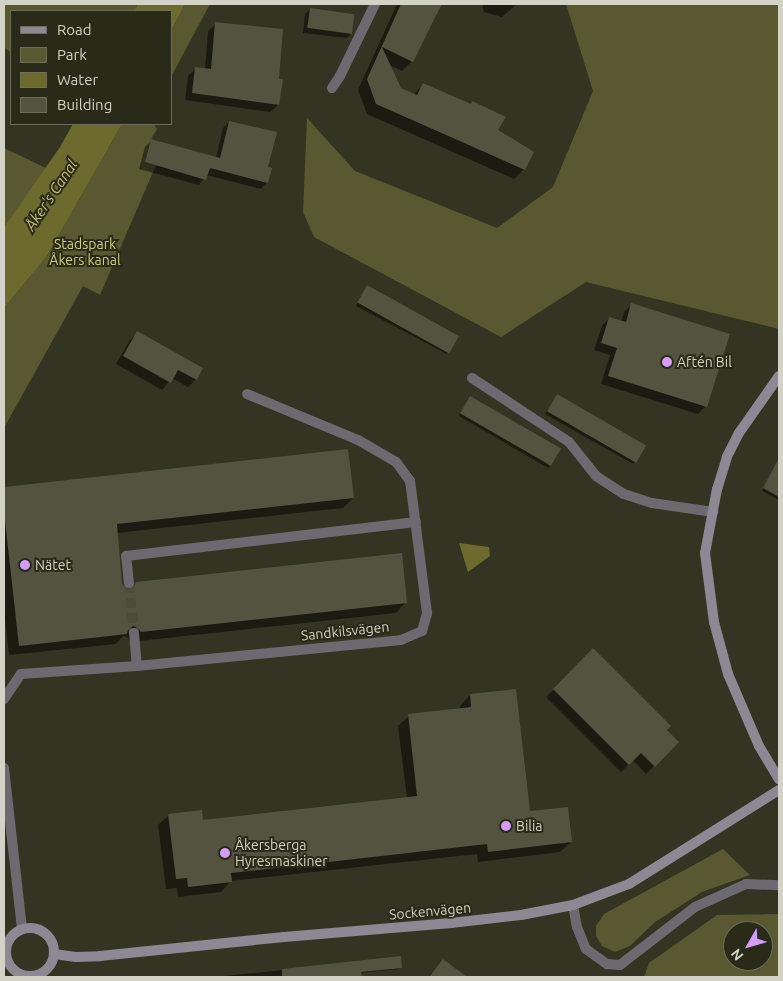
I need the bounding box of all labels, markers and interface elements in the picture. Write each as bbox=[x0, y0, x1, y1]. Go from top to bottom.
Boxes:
legend bbox=[10, 10, 172, 125]
text: Road bbox=[57, 21, 92, 38]
text: Park bbox=[57, 46, 87, 63]
text: Water bbox=[57, 71, 98, 88]
text: Building bbox=[57, 96, 112, 113]
water label: Åker's Canal bbox=[21, 156, 81, 234]
park label: Stadspark Åkers kanal bbox=[49, 236, 121, 268]
place label: Aftén Bil bbox=[677, 354, 732, 370]
marker: Aftén Bil bbox=[661, 356, 673, 368]
place label: Nätet bbox=[35, 557, 71, 573]
marker: Nätet bbox=[19, 559, 31, 571]
street label: Sandkilsvägen bbox=[300, 618, 390, 644]
place label: Bilia bbox=[516, 818, 543, 834]
marker: Bilia bbox=[500, 820, 512, 832]
place label: Åkersberga Hyresmaskiner bbox=[235, 837, 327, 870]
marker: Åkersberga Hyresmaskiner bbox=[219, 847, 231, 859]
street label: Sockenvägen bbox=[388, 899, 472, 923]
north arrow bbox=[723, 921, 773, 971]
text: N bbox=[727, 946, 746, 964]

